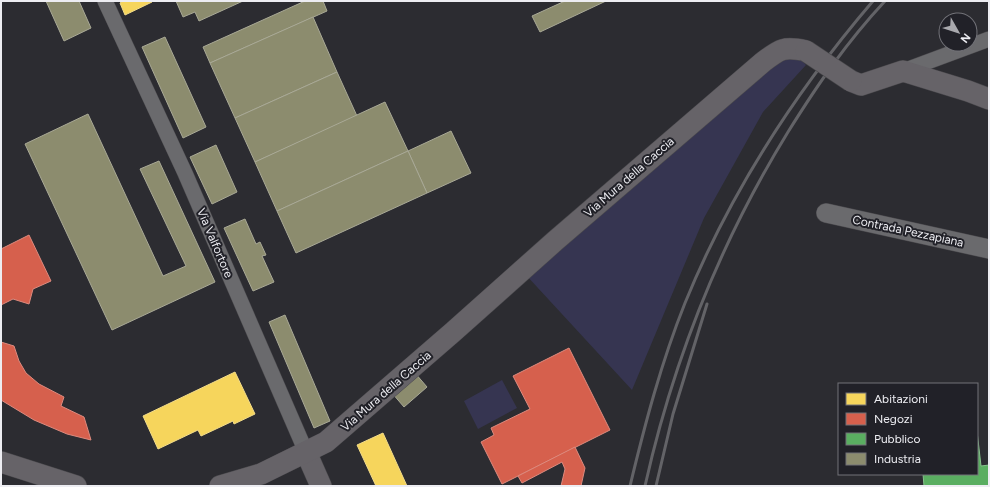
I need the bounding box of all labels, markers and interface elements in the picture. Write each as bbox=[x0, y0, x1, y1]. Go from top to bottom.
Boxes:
north arrow bbox=[938, 12, 978, 52]
text: N bbox=[958, 31, 973, 45]
street label: Via Mura della Caccia bbox=[581, 134, 677, 220]
street label: Via Valfortore bbox=[194, 206, 236, 280]
street label: Contrada Pezzapiana bbox=[851, 212, 965, 250]
street label: Via Mura della Caccia bbox=[338, 348, 434, 434]
legend bbox=[838, 383, 978, 475]
text: Abitazioni bbox=[874, 392, 928, 406]
text: Negozi bbox=[874, 412, 913, 426]
text: Pubblico bbox=[874, 432, 921, 446]
text: Industria bbox=[874, 452, 921, 466]

